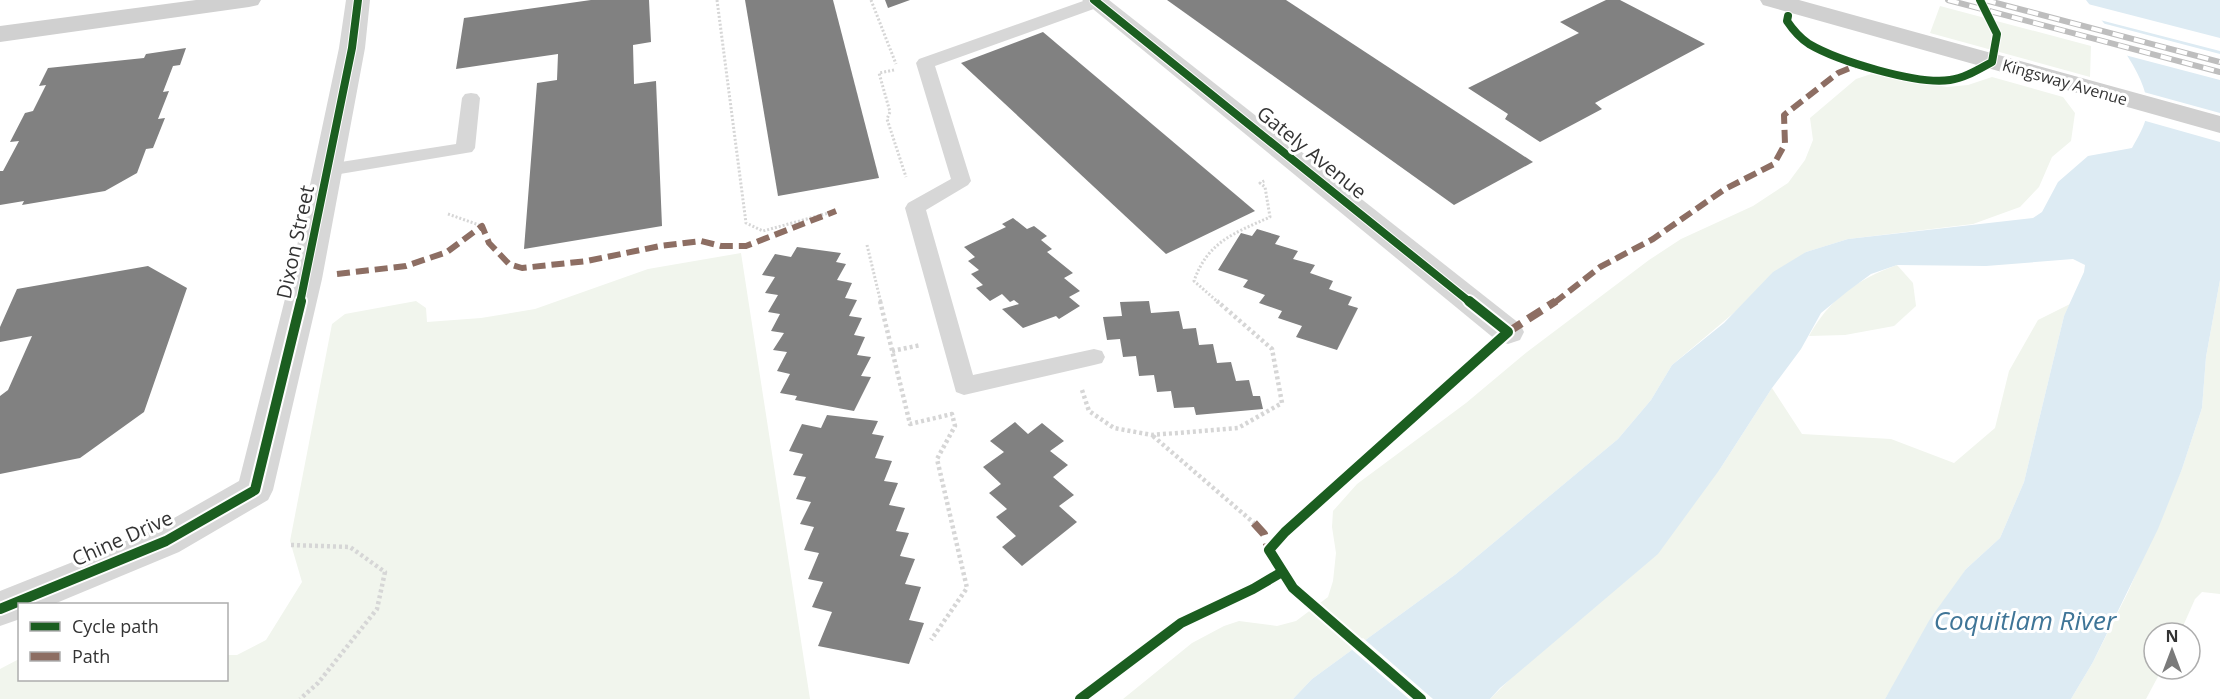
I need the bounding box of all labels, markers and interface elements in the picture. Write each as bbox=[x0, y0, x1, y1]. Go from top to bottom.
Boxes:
street label: Kingsway Avenue bbox=[2000, 54, 2130, 110]
street label: Gately Avenue bbox=[1251, 99, 1373, 205]
street label: Dixon Street bbox=[270, 183, 320, 301]
street label: Chine Drive bbox=[67, 504, 177, 572]
water label: Coquitlam River bbox=[1934, 602, 2118, 638]
legend bbox=[18, 603, 228, 681]
text: Cycle path bbox=[72, 614, 159, 638]
north arrow bbox=[2142, 621, 2202, 681]
text: N bbox=[2165, 625, 2179, 647]
text: Path bbox=[72, 644, 110, 668]

